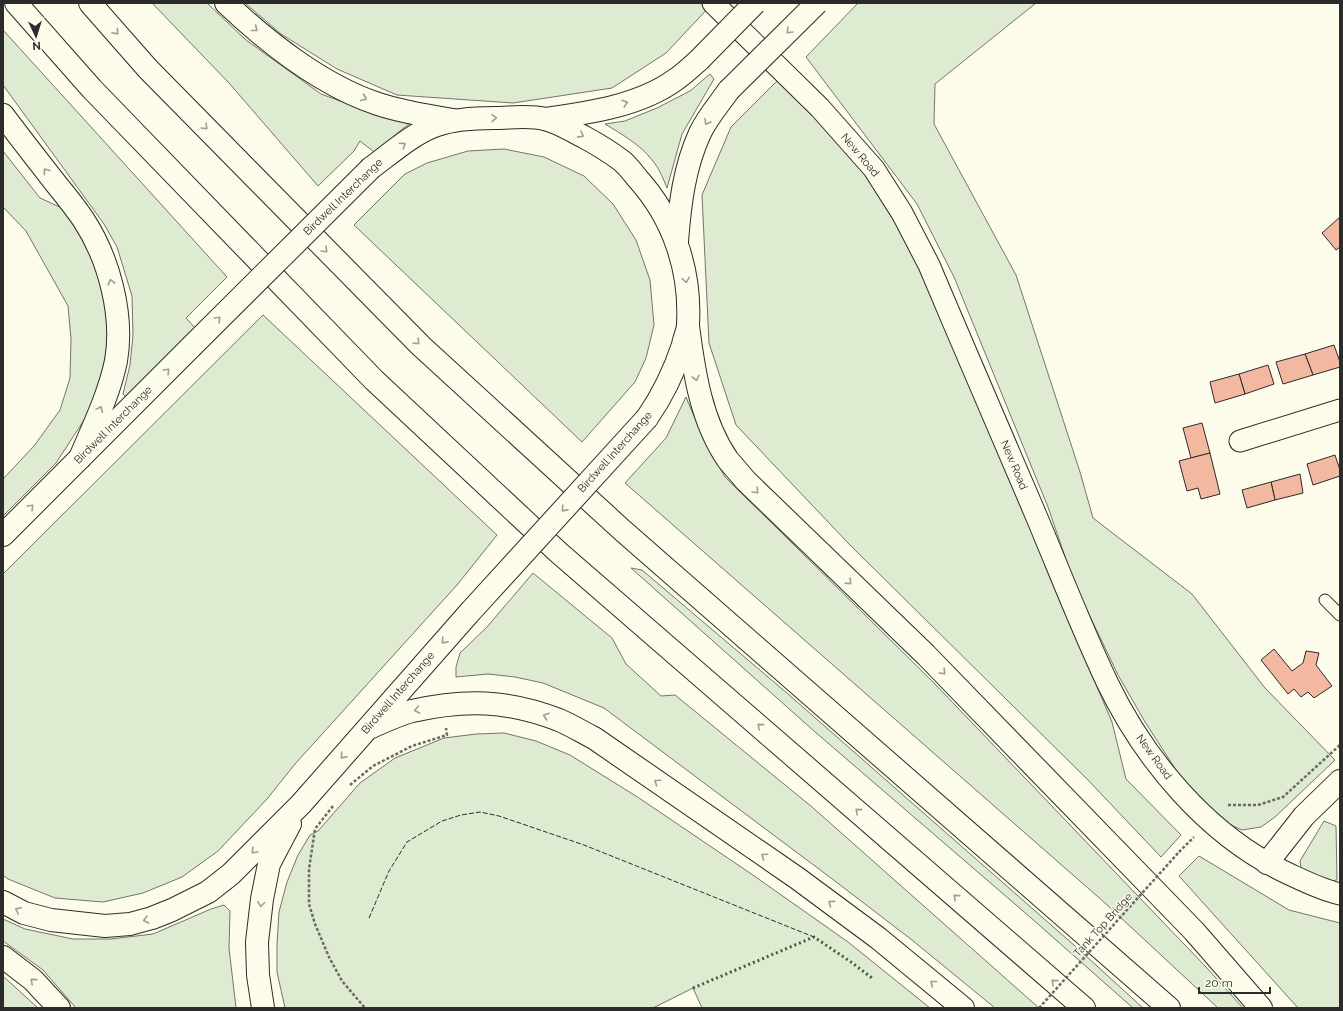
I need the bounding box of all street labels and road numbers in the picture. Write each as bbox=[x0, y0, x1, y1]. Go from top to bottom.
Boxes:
street label: New Road bbox=[838, 131, 882, 179]
street label: Birdwell Interchange bbox=[301, 156, 386, 238]
street label: Birdwell Interchange bbox=[71, 383, 155, 467]
street label: Birdwell Interchange bbox=[575, 408, 655, 495]
street label: New Road bbox=[998, 438, 1030, 492]
street label: Birdwell Interchange bbox=[359, 649, 438, 737]
street label: New Road bbox=[1133, 732, 1175, 782]
street label: Tank Top Bridge bbox=[1071, 890, 1135, 960]

